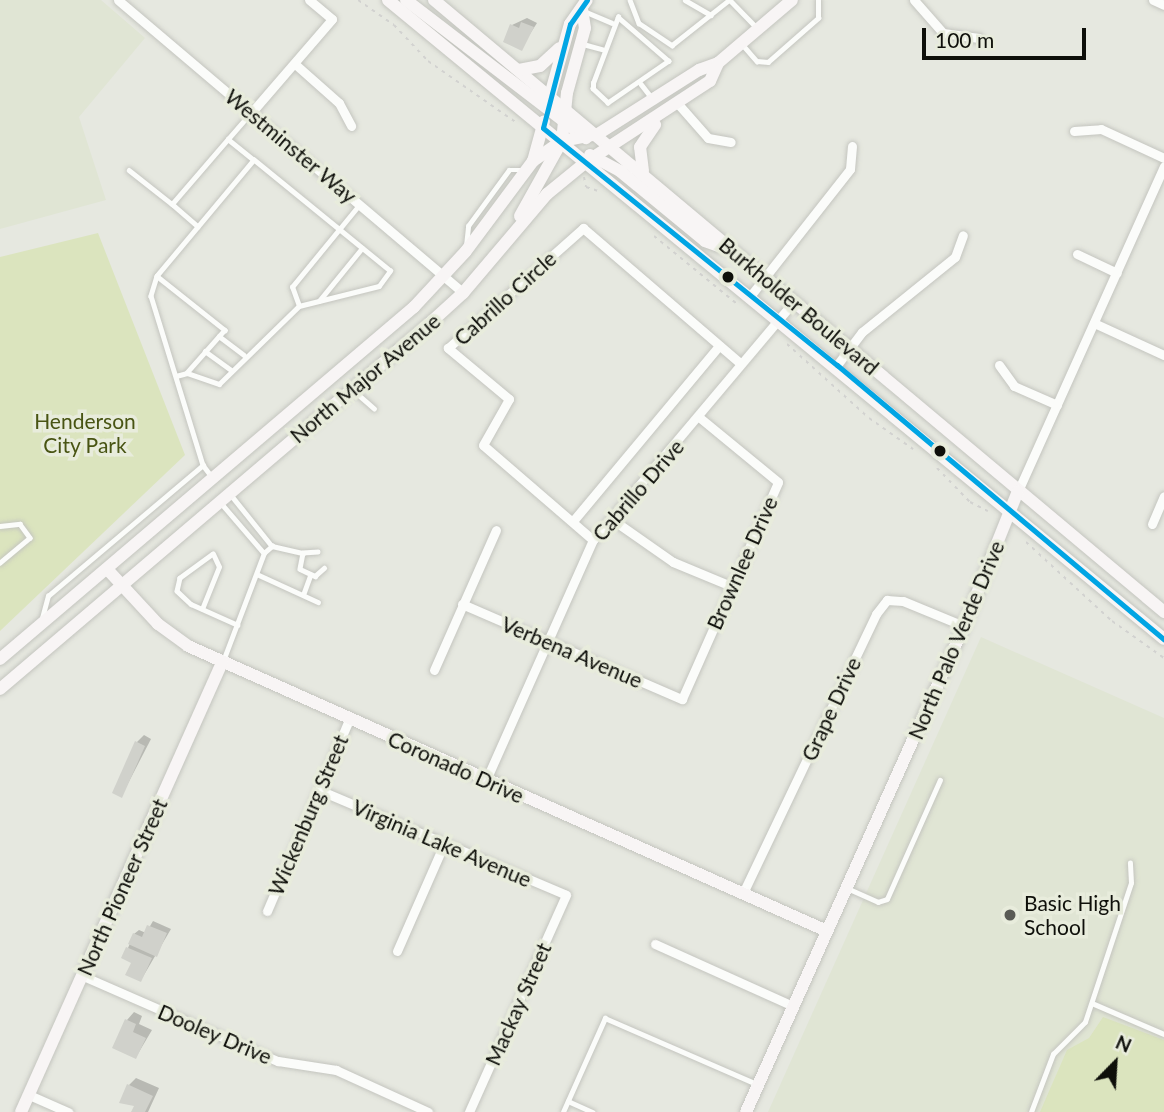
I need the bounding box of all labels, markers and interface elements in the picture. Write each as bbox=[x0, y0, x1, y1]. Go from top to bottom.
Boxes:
scale bar bbox=[926, 14, 1090, 58]
text: 100 m bbox=[935, 27, 994, 52]
street label: Westminster Way bbox=[220, 83, 362, 209]
street label: Burkholder Boulevard bbox=[714, 232, 884, 380]
street label: Cabrillo Circle bbox=[449, 246, 561, 350]
unlabelled marker bbox=[721, 270, 735, 284]
street label: North Major Avenue bbox=[285, 308, 445, 448]
park label: Henderson City Park bbox=[34, 408, 136, 458]
street label: Cabrillo Drive bbox=[587, 434, 689, 546]
unlabelled marker bbox=[933, 444, 947, 458]
street label: Brownlee Drive bbox=[701, 493, 783, 633]
street label: North Palo Verde Drive bbox=[903, 537, 1009, 743]
street label: Verbena Avenue bbox=[497, 611, 647, 693]
street label: Grape Drive bbox=[796, 653, 866, 765]
street label: Coronado Drive bbox=[384, 726, 528, 808]
street label: Wickenburg Street bbox=[263, 731, 353, 899]
street label: North Pioneer Street bbox=[72, 794, 172, 980]
street label: Virginia Lake Avenue bbox=[348, 794, 536, 892]
place label: Basic High School bbox=[1024, 890, 1121, 940]
marker: Basic High School bbox=[1002, 907, 1018, 923]
street label: Mackay Street bbox=[480, 939, 556, 1069]
street label: Dooley Drive bbox=[154, 999, 276, 1069]
north arrow bbox=[1080, 1028, 1150, 1098]
text: N bbox=[1112, 1030, 1135, 1057]

